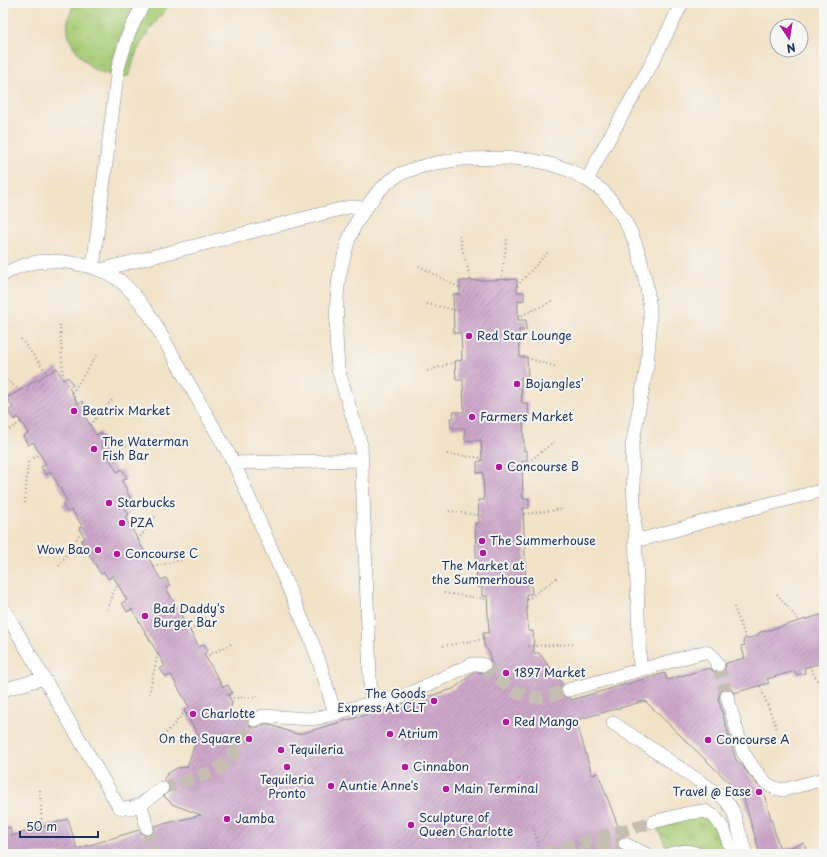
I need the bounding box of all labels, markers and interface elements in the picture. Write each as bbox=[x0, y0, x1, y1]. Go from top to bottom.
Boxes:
north arrow bbox=[769, 18, 809, 58]
text: N bbox=[785, 39, 797, 58]
place label: Red Star Lounge bbox=[477, 326, 572, 344]
marker: Red Star Lounge bbox=[464, 331, 474, 341]
place label: Bojangles' bbox=[525, 374, 584, 392]
marker: Bojangles' bbox=[512, 379, 522, 389]
place label: Beatrix Market bbox=[82, 401, 170, 419]
marker: Beatrix Market bbox=[69, 406, 79, 416]
place label: Farmers Market bbox=[480, 407, 573, 425]
marker: Farmers Market bbox=[467, 412, 477, 422]
place label: The Waterman Fish Bar bbox=[102, 432, 189, 464]
marker: The Waterman Fish Bar bbox=[89, 444, 99, 454]
place label: Concourse B bbox=[507, 457, 579, 475]
marker: Concourse B bbox=[494, 462, 504, 472]
place label: Starbucks bbox=[117, 493, 176, 511]
marker: Starbucks bbox=[104, 498, 114, 508]
place label: PZA bbox=[130, 513, 154, 531]
marker: PZA bbox=[117, 518, 127, 528]
place label: The Summerhouse bbox=[490, 531, 596, 549]
marker: The Summerhouse bbox=[477, 536, 487, 546]
place label: Wow Bao bbox=[37, 540, 90, 558]
place label: Concourse C bbox=[125, 544, 198, 562]
marker: Wow Bao bbox=[93, 545, 103, 555]
marker: The Market at the Summerhouse bbox=[478, 548, 488, 558]
marker: Concourse C bbox=[112, 549, 122, 559]
place label: The Market at the Summerhouse bbox=[432, 556, 535, 588]
place label: Bad Daddy's Burger Bar bbox=[153, 599, 226, 631]
marker: Bad Daddy's Burger Bar bbox=[140, 611, 150, 621]
place label: 1897 Market bbox=[514, 663, 586, 681]
marker: 1897 Market bbox=[501, 668, 511, 678]
place label: The Goods Express At CLT bbox=[337, 684, 427, 716]
marker: The Goods Express At CLT bbox=[429, 696, 439, 706]
place label: Charlotte bbox=[201, 704, 255, 722]
marker: Charlotte bbox=[188, 709, 198, 719]
place label: Red Mango bbox=[514, 712, 579, 730]
marker: Red Mango bbox=[501, 717, 511, 727]
place label: Atrium bbox=[398, 724, 438, 742]
place label: On the Square bbox=[159, 729, 241, 747]
marker: Atrium bbox=[385, 729, 395, 739]
place label: Concourse A bbox=[716, 730, 789, 748]
marker: On the Square bbox=[244, 734, 254, 744]
marker: Concourse A bbox=[703, 735, 713, 745]
place label: Tequileria bbox=[289, 740, 344, 758]
marker: Tequileria bbox=[276, 745, 286, 755]
place label: Cinnabon bbox=[413, 757, 469, 775]
marker: Tequileria Pronto bbox=[282, 762, 292, 772]
marker: Cinnabon bbox=[400, 762, 410, 772]
place label: Tequileria Pronto bbox=[260, 770, 315, 802]
place label: Auntie Anne's bbox=[339, 776, 419, 794]
place label: Main Terminal bbox=[454, 779, 538, 797]
marker: Auntie Anne's bbox=[326, 781, 336, 791]
place label: Travel @ Ease bbox=[672, 782, 751, 800]
marker: Main Terminal bbox=[441, 784, 451, 794]
marker: Travel @ Ease bbox=[754, 787, 764, 797]
place label: Sculpture of Queen Charlotte bbox=[419, 808, 513, 840]
place label: Jamba bbox=[235, 809, 275, 827]
scale bar bbox=[20, 813, 98, 839]
marker: Jamba bbox=[222, 814, 232, 824]
text: 50 m bbox=[26, 817, 57, 835]
marker: Sculpture of Queen Charlotte bbox=[406, 820, 416, 830]

